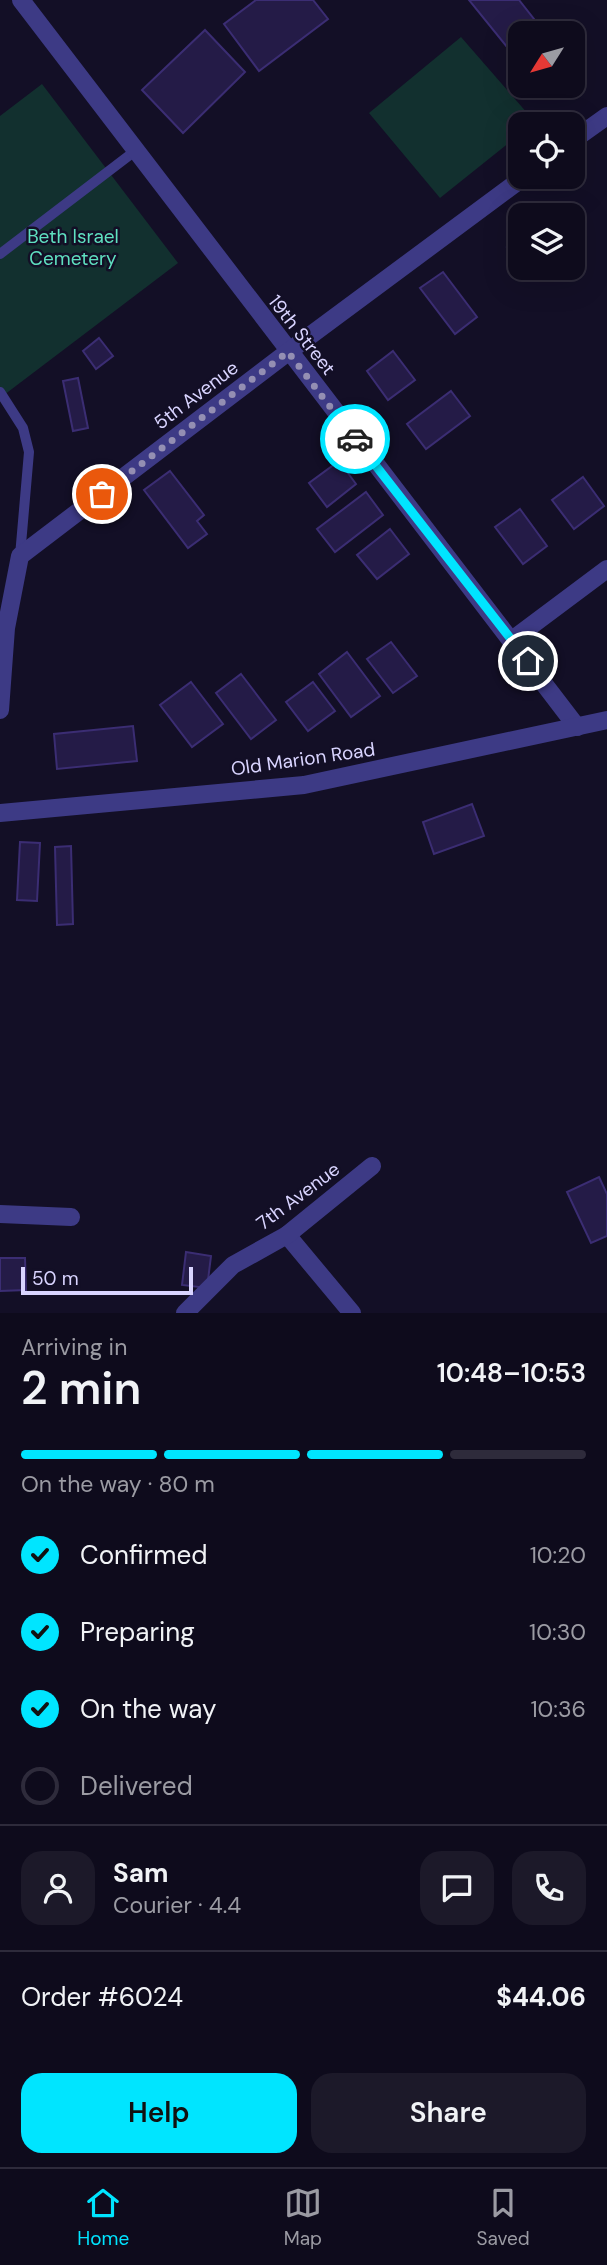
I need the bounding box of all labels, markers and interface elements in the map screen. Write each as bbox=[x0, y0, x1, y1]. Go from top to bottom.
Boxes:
north arrow bbox=[508, 21, 584, 98]
map controls bbox=[508, 21, 585, 280]
button: locate bbox=[508, 112, 585, 189]
button: layers bbox=[508, 203, 585, 280]
park label: Beth Israel Cemetery bbox=[27, 224, 119, 271]
street label: 19th Street bbox=[263, 290, 341, 380]
street label: 5th Avenue bbox=[149, 355, 243, 435]
courier bbox=[320, 404, 390, 474]
icon: car bbox=[336, 420, 374, 458]
pin bbox=[72, 464, 132, 524]
icon: bag bbox=[83, 475, 121, 513]
pin bbox=[498, 631, 558, 691]
icon: home bbox=[509, 642, 547, 680]
street label: Old Marion Road bbox=[229, 737, 377, 781]
street label: 7th Avenue bbox=[251, 1156, 345, 1236]
scale bar bbox=[21, 1264, 192, 1296]
text: 50 m bbox=[32, 1266, 79, 1291]
text: Arriving in bbox=[21, 1332, 127, 1362]
text: 10:48–10:53 bbox=[437, 1356, 586, 1390]
text: 2 min bbox=[21, 1358, 141, 1418]
text: On the way · 80 m bbox=[21, 1469, 215, 1499]
icon: check bbox=[21, 1536, 59, 1574]
text: Confirmed bbox=[80, 1538, 207, 1572]
text: 10:20 bbox=[530, 1540, 586, 1570]
icon: check bbox=[21, 1613, 59, 1651]
text: Preparing bbox=[80, 1615, 195, 1649]
text: 10:30 bbox=[529, 1617, 586, 1647]
icon: check bbox=[21, 1690, 59, 1728]
text: On the way bbox=[80, 1692, 216, 1726]
text: 10:36 bbox=[530, 1694, 586, 1724]
text: Delivered bbox=[80, 1769, 193, 1803]
button: person bbox=[21, 1851, 95, 1925]
button: chat bbox=[420, 1851, 494, 1925]
button: phone bbox=[512, 1851, 586, 1925]
text: Sam bbox=[113, 1856, 168, 1890]
text: Courier · 4.4 bbox=[113, 1890, 241, 1920]
text: Order #6024 bbox=[21, 1980, 183, 2014]
text: $44.06 bbox=[496, 1980, 586, 2014]
button: Help bbox=[21, 2073, 297, 2153]
button: Share bbox=[311, 2073, 586, 2153]
tab: Home bbox=[77, 2184, 129, 2251]
tab: Map bbox=[284, 2184, 322, 2251]
tab: Saved bbox=[476, 2184, 530, 2251]

